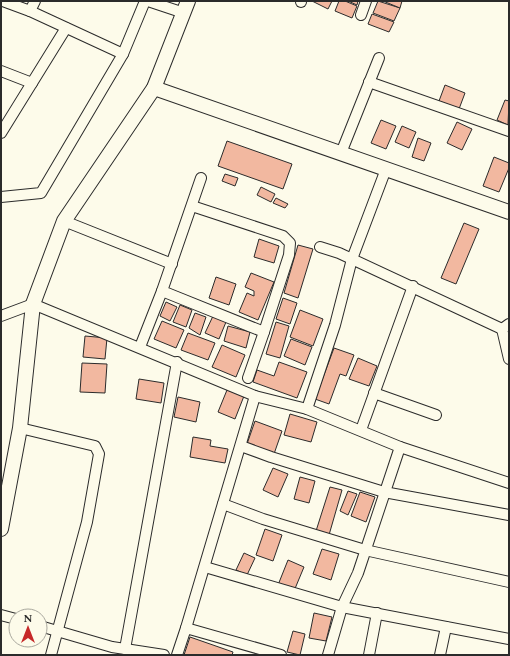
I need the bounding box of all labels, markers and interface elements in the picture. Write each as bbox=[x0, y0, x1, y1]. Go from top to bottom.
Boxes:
north arrow bbox=[8, 608, 48, 648]
text: N bbox=[24, 610, 33, 627]

